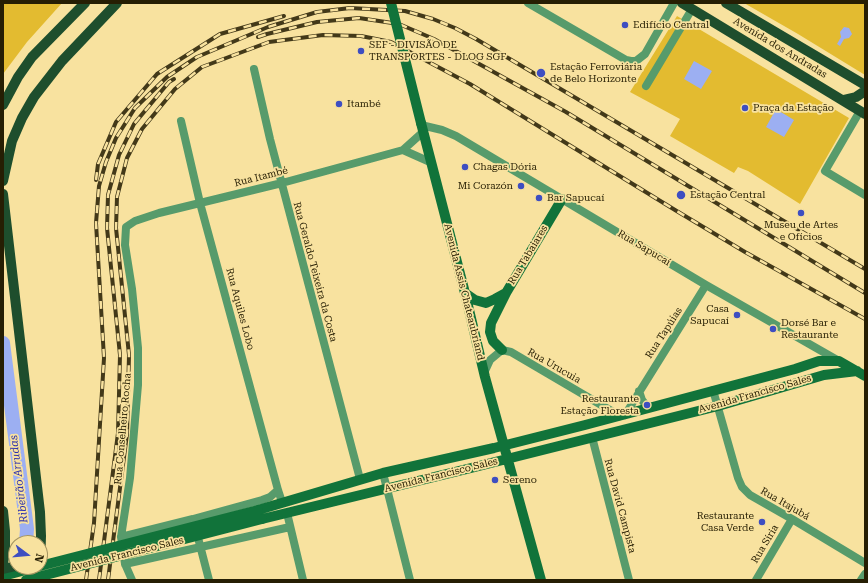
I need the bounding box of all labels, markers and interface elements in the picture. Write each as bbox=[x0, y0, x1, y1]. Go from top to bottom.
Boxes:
street label: Avenida dos Andradas bbox=[731, 15, 829, 81]
place label: Edifício Central bbox=[633, 19, 709, 31]
marker: Edifício Central bbox=[620, 20, 630, 30]
place label: SEF - DIVISÃO DE TRANSPORTES - DLOG SGF bbox=[369, 39, 506, 62]
marker: SEF - DIVISÃO DE TRANSPORTES - DLOG SGF bbox=[356, 46, 366, 56]
place label: Estação Ferroviária de Belo Horizonte bbox=[550, 61, 642, 84]
marker: Estação Ferroviária de Belo Horizonte bbox=[535, 67, 547, 79]
place label: Itambé bbox=[347, 98, 381, 110]
marker: Itambé bbox=[334, 99, 344, 109]
place label: Praça da Estação bbox=[753, 102, 834, 114]
marker: Praça da Estação bbox=[740, 103, 750, 113]
place label: Chagas Dória bbox=[473, 161, 537, 173]
marker: Chagas Dória bbox=[460, 162, 470, 172]
street label: Rua Itambé bbox=[233, 165, 289, 189]
place label: Mi Corazón bbox=[458, 180, 513, 192]
marker: Mi Corazón bbox=[516, 181, 526, 191]
marker: Estação Central bbox=[675, 189, 687, 201]
place label: Estação Central bbox=[690, 189, 765, 201]
place label: Bar Sapucaí bbox=[547, 192, 604, 204]
marker: Bar Sapucaí bbox=[534, 193, 544, 203]
street label: Rua Geraldo Teixeira da Costa bbox=[290, 201, 340, 343]
marker: Museu de Artes e Ofícios bbox=[796, 208, 806, 218]
place label: Museu de Artes e Ofícios bbox=[764, 219, 838, 242]
street label: Avenida Assis Chateaubriand bbox=[441, 222, 487, 362]
street label: Rua Tabaiares bbox=[506, 223, 550, 287]
street label: Rua Sapucaí bbox=[615, 228, 673, 268]
street label: Rua Aquiles Lobo bbox=[223, 267, 257, 351]
place label: Casa Sapucaí bbox=[690, 303, 729, 326]
street label: Rua Tapúias bbox=[643, 305, 685, 361]
marker: Casa Sapucaí bbox=[732, 310, 742, 320]
place label: Dorsé Bar e Restaurante bbox=[781, 317, 838, 340]
marker: Dorsé Bar e Restaurante bbox=[768, 324, 778, 334]
street label: Rua Urucuia bbox=[525, 346, 583, 386]
street label: Avenida Francisco Sales bbox=[697, 372, 813, 416]
street label: Rua Conselheiro Rocha bbox=[112, 373, 134, 485]
place label: Restaurante Estação Floresta bbox=[561, 393, 639, 416]
marker: Restaurante Estação Floresta bbox=[642, 400, 652, 410]
water label: Ribeirão Arrudas bbox=[7, 434, 31, 524]
street label: Avenida Francisco Sales bbox=[383, 455, 499, 495]
street label: Rua David Campista bbox=[602, 458, 638, 554]
place label: Sereno bbox=[503, 474, 537, 486]
marker: Sereno bbox=[490, 475, 500, 485]
street label: Rua Itajubá bbox=[758, 485, 812, 523]
place label: Restaurante Casa Verde bbox=[697, 510, 754, 534]
marker: Restaurante Casa Verde bbox=[757, 517, 767, 527]
street label: Rua Síria bbox=[749, 522, 781, 566]
street label: Avenida Francisco Sales bbox=[69, 534, 185, 574]
north arrow bbox=[8, 535, 48, 575]
text: N bbox=[32, 552, 46, 564]

